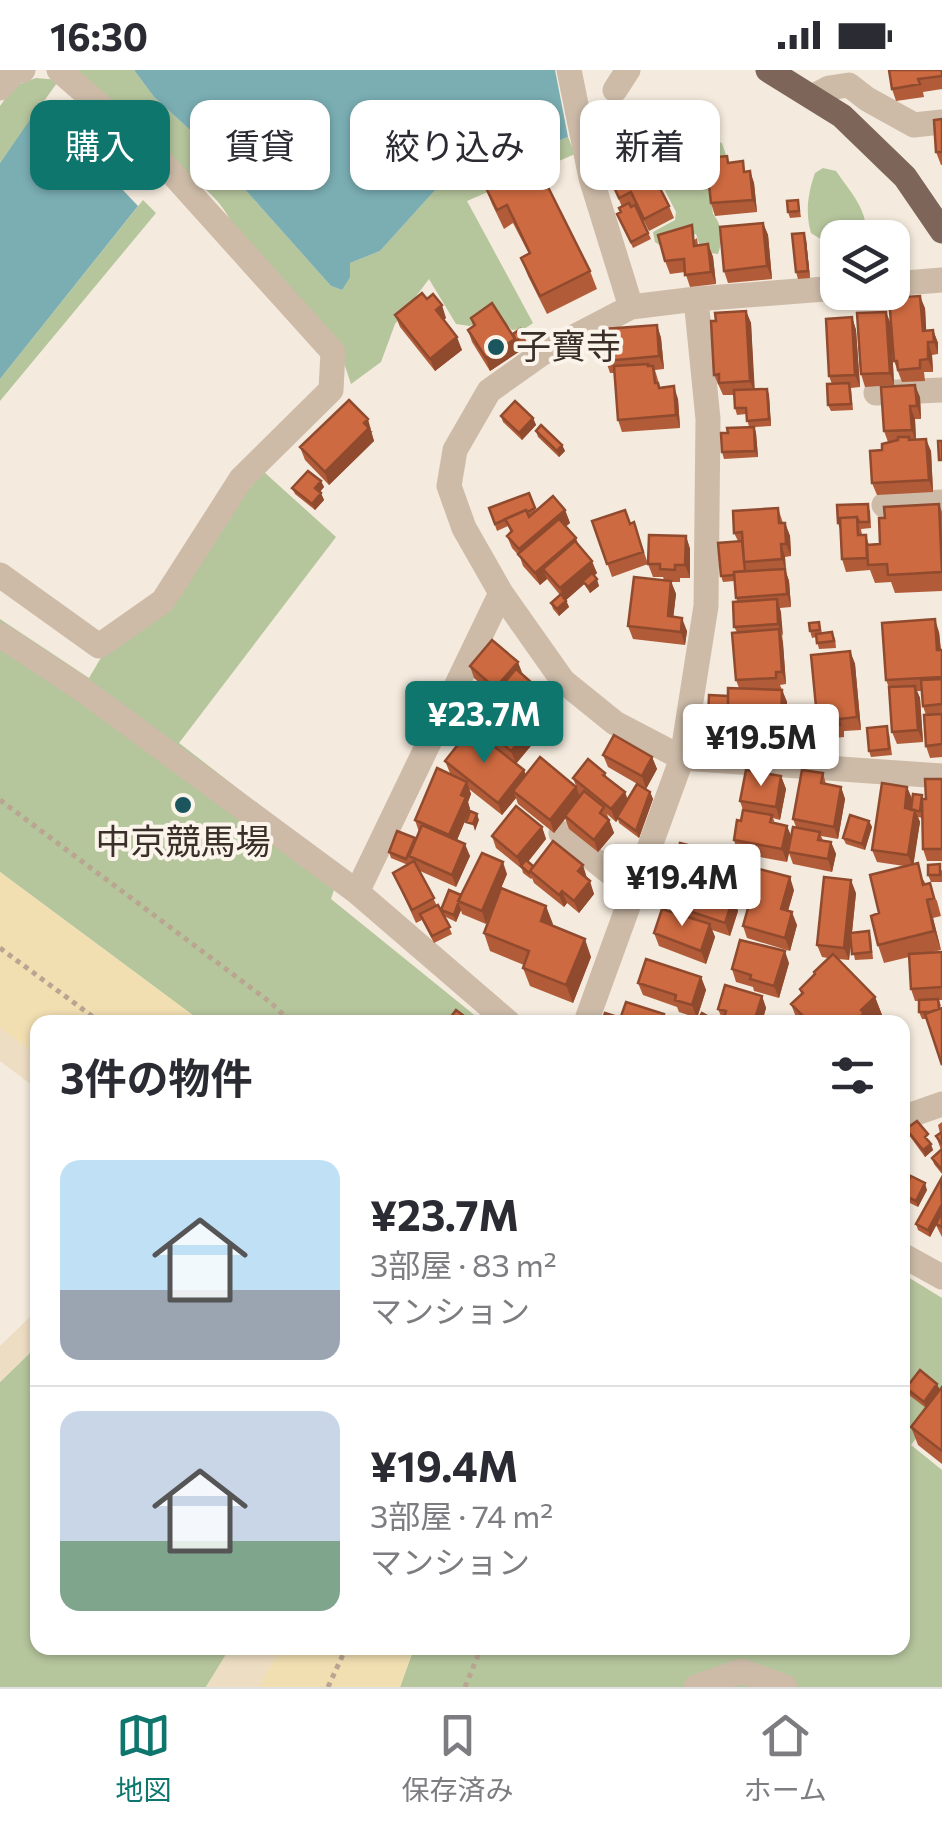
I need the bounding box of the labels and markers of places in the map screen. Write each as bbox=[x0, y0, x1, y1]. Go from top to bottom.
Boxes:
place label: 子寶寺 bbox=[516, 323, 621, 366]
marker: 子寶寺 bbox=[485, 336, 507, 358]
pin: ¥23.7M bbox=[403, 681, 565, 766]
pin: ¥19.5M bbox=[680, 704, 842, 789]
marker: 中京競馬場 bbox=[172, 794, 194, 816]
place label: 中京競馬場 bbox=[95, 818, 271, 861]
pin: ¥19.4M bbox=[601, 844, 763, 929]

